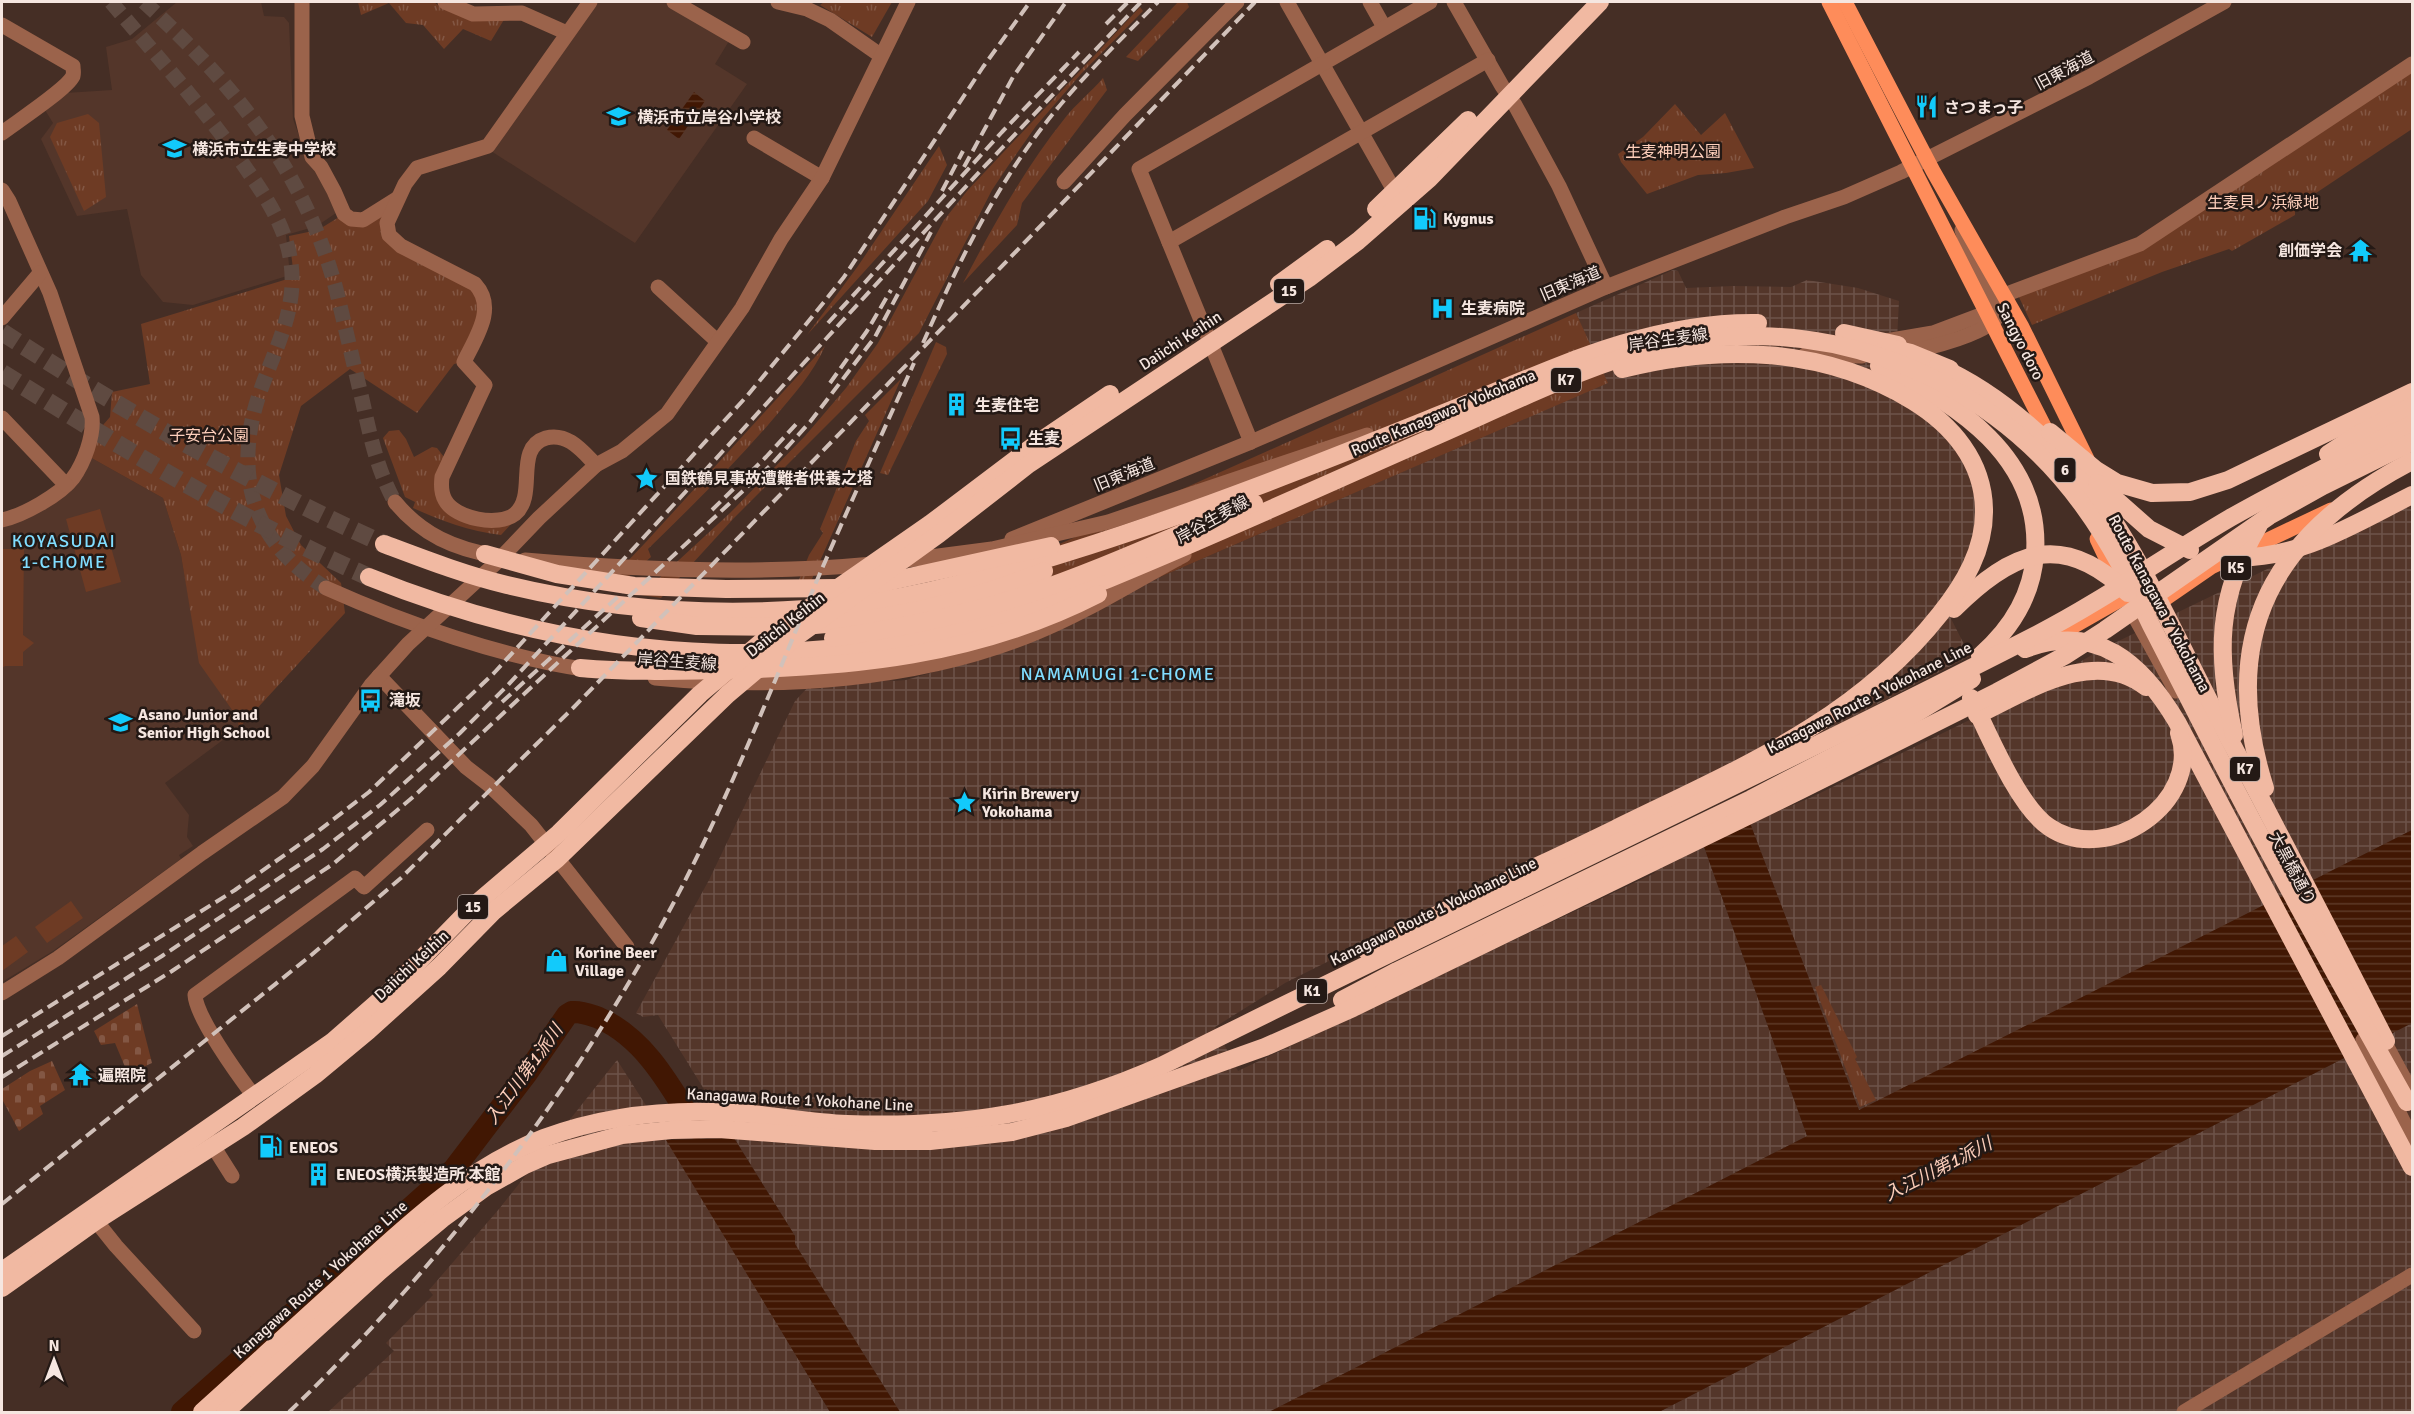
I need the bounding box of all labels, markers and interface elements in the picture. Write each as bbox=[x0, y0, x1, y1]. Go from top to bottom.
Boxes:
street label: 旧東海道 bbox=[2032, 47, 2097, 95]
restaurant icon: さつまっ子 bbox=[1913, 94, 1939, 120]
place label: さつまっ子 bbox=[1944, 98, 2023, 118]
school or university icon: 横浜市立岸谷小学校 bbox=[606, 104, 632, 130]
place label: 横浜市立岸谷小学校 bbox=[637, 108, 781, 128]
school or university icon: 横浜市立生麦中学校 bbox=[161, 136, 187, 162]
place label: 横浜市立生麦中学校 bbox=[192, 140, 336, 160]
park label: 生麦神明公園 bbox=[1625, 142, 1721, 162]
park label: 生麦貝ノ浜緑地 bbox=[2207, 193, 2319, 213]
fuel station icon: Kygnus bbox=[1412, 205, 1438, 231]
place label: Kygnus bbox=[1443, 209, 1494, 229]
temple icon: 創価学会 bbox=[2347, 237, 2373, 263]
place label: 創価学会 bbox=[2278, 241, 2342, 261]
street label: 旧東海道 bbox=[1537, 262, 1604, 306]
road number: 15 bbox=[1274, 279, 1304, 303]
hospital icon: 生麦病院 bbox=[1430, 295, 1456, 321]
place label: 生麦病院 bbox=[1461, 299, 1525, 319]
street label: Sangyo doro bbox=[1992, 299, 2048, 383]
street label: Daiichi Keihin bbox=[1135, 307, 1226, 375]
street label: 岸谷生麦線 bbox=[1627, 325, 1709, 355]
street label: Route Kanagawa 7 Yokohama bbox=[1348, 365, 1539, 461]
road number: K7 bbox=[1551, 368, 1581, 392]
building icon: 生麦住宅 bbox=[944, 392, 970, 418]
place label: 生麦住宅 bbox=[975, 396, 1039, 416]
bus stop icon: 生麦 bbox=[997, 425, 1023, 451]
park label: 子安台公園 bbox=[169, 426, 249, 446]
place label: 生麦 bbox=[1028, 429, 1060, 449]
street label: 旧東海道 bbox=[1091, 454, 1158, 496]
road number: 6 bbox=[2054, 458, 2076, 482]
place icon: 国鉄鶴見事故遭難者供養之塔 bbox=[634, 465, 660, 491]
place label: 国鉄鶴見事故遭難者供養之塔 bbox=[665, 469, 873, 489]
street label: 岸谷生麦線 bbox=[1173, 492, 1252, 548]
street label: Route Kanagawa 7 Yokohama bbox=[2104, 511, 2215, 696]
district label: KOYASUDAI 1-CHOME bbox=[12, 530, 116, 573]
road number: K5 bbox=[2221, 556, 2251, 580]
street label: Daiichi Keihin bbox=[742, 588, 829, 662]
street label: Kanagawa Route 1 Yokohane Line bbox=[1764, 637, 1975, 758]
street label: 岸谷生麦線 bbox=[636, 649, 718, 675]
district label: NAMAMUGI 1-CHOME bbox=[1021, 663, 1215, 685]
bus stop icon: 滝坂 bbox=[358, 687, 384, 713]
place label: 滝坂 bbox=[389, 691, 421, 711]
place label: Asano Junior and Senior High School bbox=[138, 705, 270, 743]
school or university icon: Asano Junior and Senior High School bbox=[107, 710, 133, 736]
road number: K7 bbox=[2230, 757, 2260, 781]
place label: Kirin Brewery Yokohama bbox=[981, 784, 1079, 822]
place icon: Kirin Brewery Yokohama bbox=[951, 789, 977, 815]
street label: 大黒橋通り bbox=[2265, 828, 2320, 908]
street label: Kanagawa Route 1 Yokohane Line bbox=[1327, 853, 1540, 971]
road number: 15 bbox=[458, 895, 488, 919]
street label: Daiichi Keihin bbox=[370, 926, 453, 1005]
place label: Korine Beer Village bbox=[575, 943, 657, 981]
shop icon: Korine Beer Village bbox=[544, 948, 570, 974]
road number: K1 bbox=[1297, 979, 1327, 1003]
water label: 入江川第1派川 bbox=[480, 1018, 569, 1128]
temple icon: 遍照院 bbox=[67, 1062, 93, 1088]
place label: 遍照院 bbox=[98, 1066, 146, 1086]
street label: Kanagawa Route 1 Yokohane Line bbox=[686, 1084, 914, 1116]
water label: 入江川第1派川 bbox=[1881, 1132, 1997, 1206]
fuel station icon: ENEOS bbox=[258, 1134, 284, 1160]
place label: ENEOS bbox=[289, 1138, 338, 1158]
building icon: ENEOS横浜製造所 本館 bbox=[305, 1161, 331, 1187]
place label: ENEOS横浜製造所 本館 bbox=[336, 1165, 500, 1185]
street label: Kanagawa Route 1 Yokohane Line bbox=[230, 1196, 412, 1363]
north arrow bbox=[24, 1330, 84, 1390]
text: N bbox=[48, 1336, 60, 1356]

